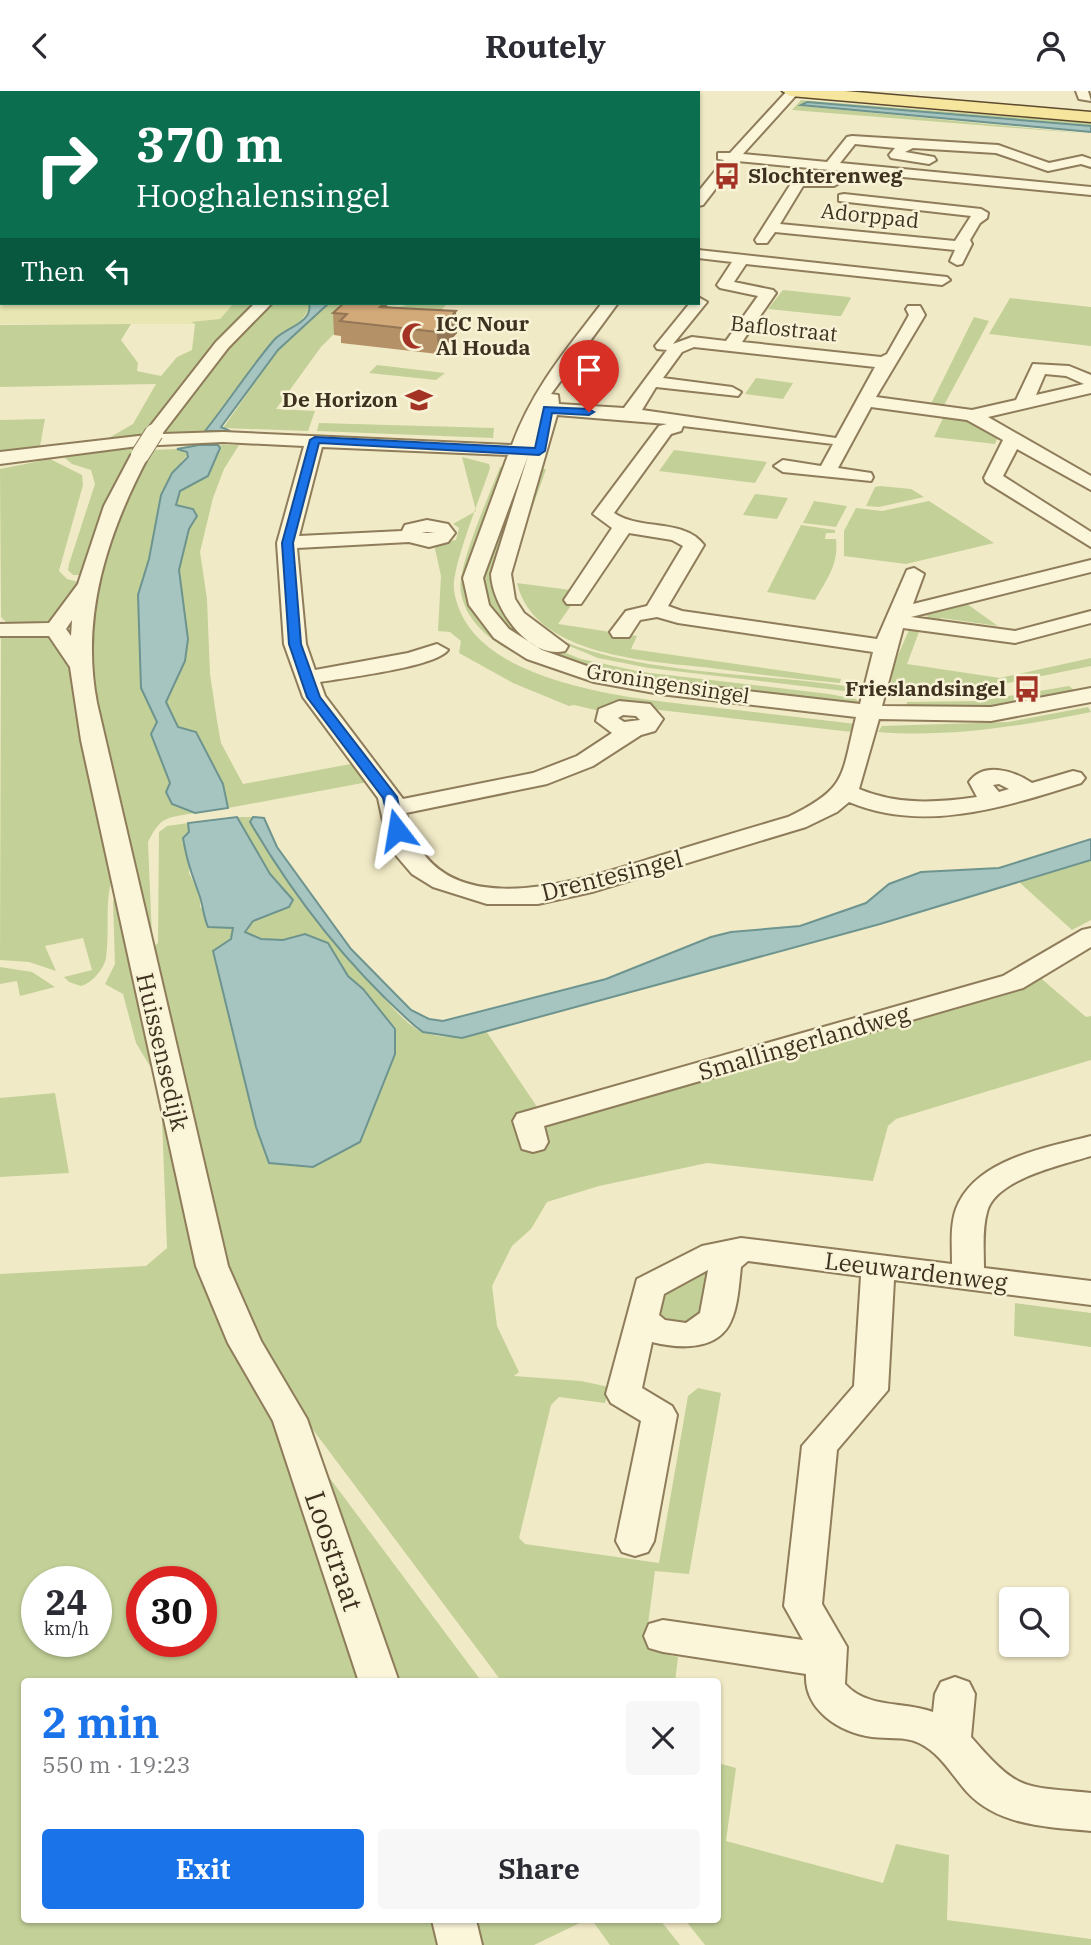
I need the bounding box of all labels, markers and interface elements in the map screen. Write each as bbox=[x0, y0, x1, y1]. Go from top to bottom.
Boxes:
text: Routely bbox=[485, 25, 606, 67]
icon: back bbox=[21, 27, 59, 65]
icon: person bbox=[1032, 27, 1070, 65]
text: 370 m bbox=[136, 112, 283, 175]
icon: right bbox=[21, 119, 112, 210]
bus stop icon: Slochterenweg bbox=[712, 161, 742, 191]
place label: Slochterenweg bbox=[748, 161, 904, 189]
text: Hooghalensingel bbox=[136, 174, 390, 216]
street label: Adorppad bbox=[820, 196, 921, 234]
icon: left bbox=[99, 252, 137, 290]
text: Then bbox=[21, 254, 85, 288]
street label: Baflostraat bbox=[729, 308, 839, 348]
place label: ICC Nour Al Houda bbox=[436, 309, 531, 361]
mosque icon: ICC Nour Al Houda bbox=[400, 321, 430, 351]
pin bbox=[559, 340, 619, 412]
icon: arrive bbox=[570, 351, 608, 389]
place label: De Horizon bbox=[282, 385, 398, 413]
school or university icon: De Horizon bbox=[404, 385, 434, 415]
street label: Groningensingel bbox=[585, 656, 752, 710]
place label: Frieslandsingel bbox=[845, 674, 1006, 702]
bus stop icon: Frieslandsingel bbox=[1012, 674, 1042, 704]
position arrow bbox=[360, 793, 434, 867]
street label: Drentesingel bbox=[538, 842, 686, 908]
street label: Huissensedijk bbox=[129, 970, 197, 1134]
street label: Smallingerlandweg bbox=[694, 997, 913, 1088]
street label: Leeuwardenweg bbox=[823, 1244, 1009, 1298]
street label: Loostraat bbox=[297, 1486, 372, 1616]
speed limit sign: 30 bbox=[126, 1566, 217, 1657]
text: 24 bbox=[45, 1579, 88, 1625]
map controls bbox=[999, 1587, 1069, 1657]
button: search bbox=[999, 1587, 1069, 1657]
text: km/h bbox=[44, 1617, 89, 1640]
text: 2 min bbox=[42, 1695, 160, 1750]
button: close bbox=[626, 1701, 700, 1775]
text: 550 m · 19:23 bbox=[42, 1749, 191, 1779]
button: Exit bbox=[42, 1829, 364, 1909]
button: Share bbox=[378, 1829, 700, 1909]

